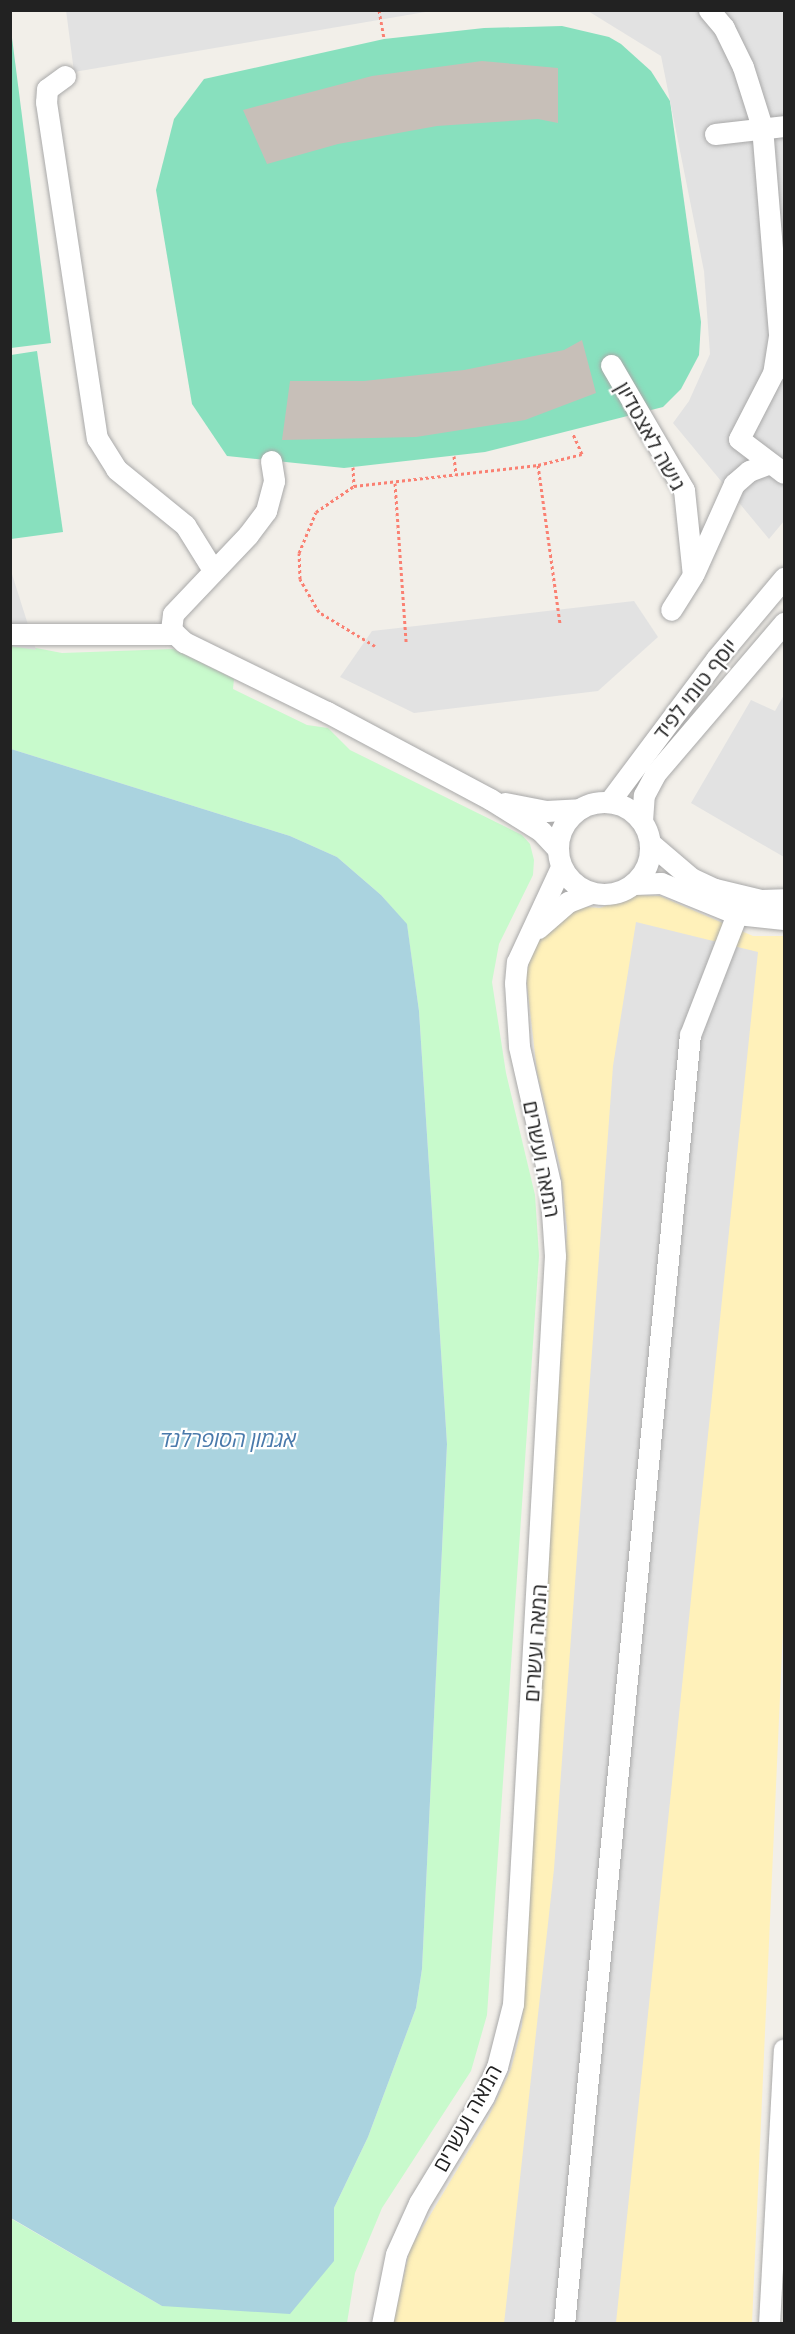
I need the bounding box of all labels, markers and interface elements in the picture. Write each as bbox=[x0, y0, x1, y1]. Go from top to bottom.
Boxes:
street label: גישה לאצטדיון bbox=[611, 377, 691, 495]
street label: יוסף טומי לפיד bbox=[648, 633, 742, 745]
street label: המאה ועשרים bbox=[518, 1098, 566, 1220]
water label: אגמון הסופרלנד bbox=[160, 1426, 296, 1452]
street label: המאה ועשרים bbox=[518, 1583, 552, 1703]
street label: המאה ועשרים bbox=[427, 2060, 507, 2176]

